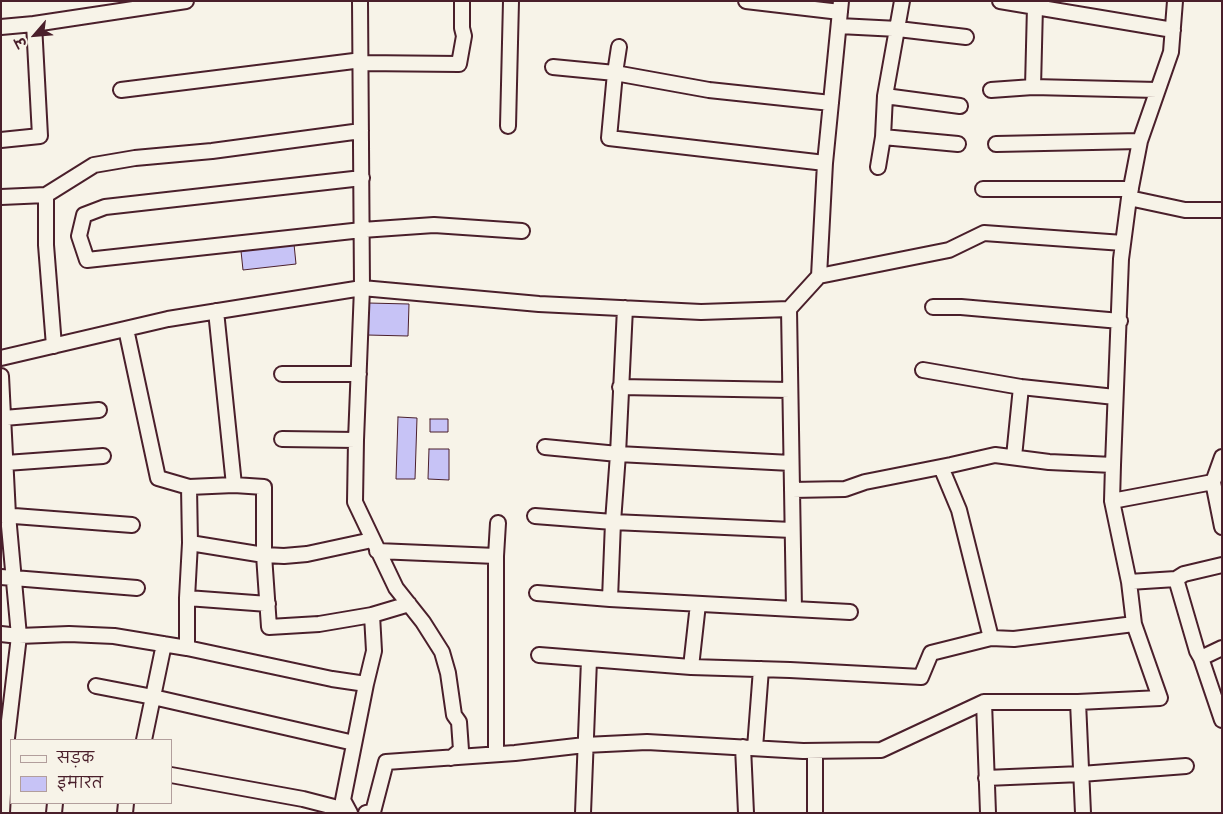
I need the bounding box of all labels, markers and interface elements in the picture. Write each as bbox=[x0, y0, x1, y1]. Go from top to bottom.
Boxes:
north arrow bbox=[10, 10, 60, 60]
text: उ bbox=[12, 34, 31, 50]
legend bbox=[10, 739, 172, 804]
text: सड़क bbox=[57, 749, 94, 768]
text: इमारत bbox=[57, 774, 103, 793]

